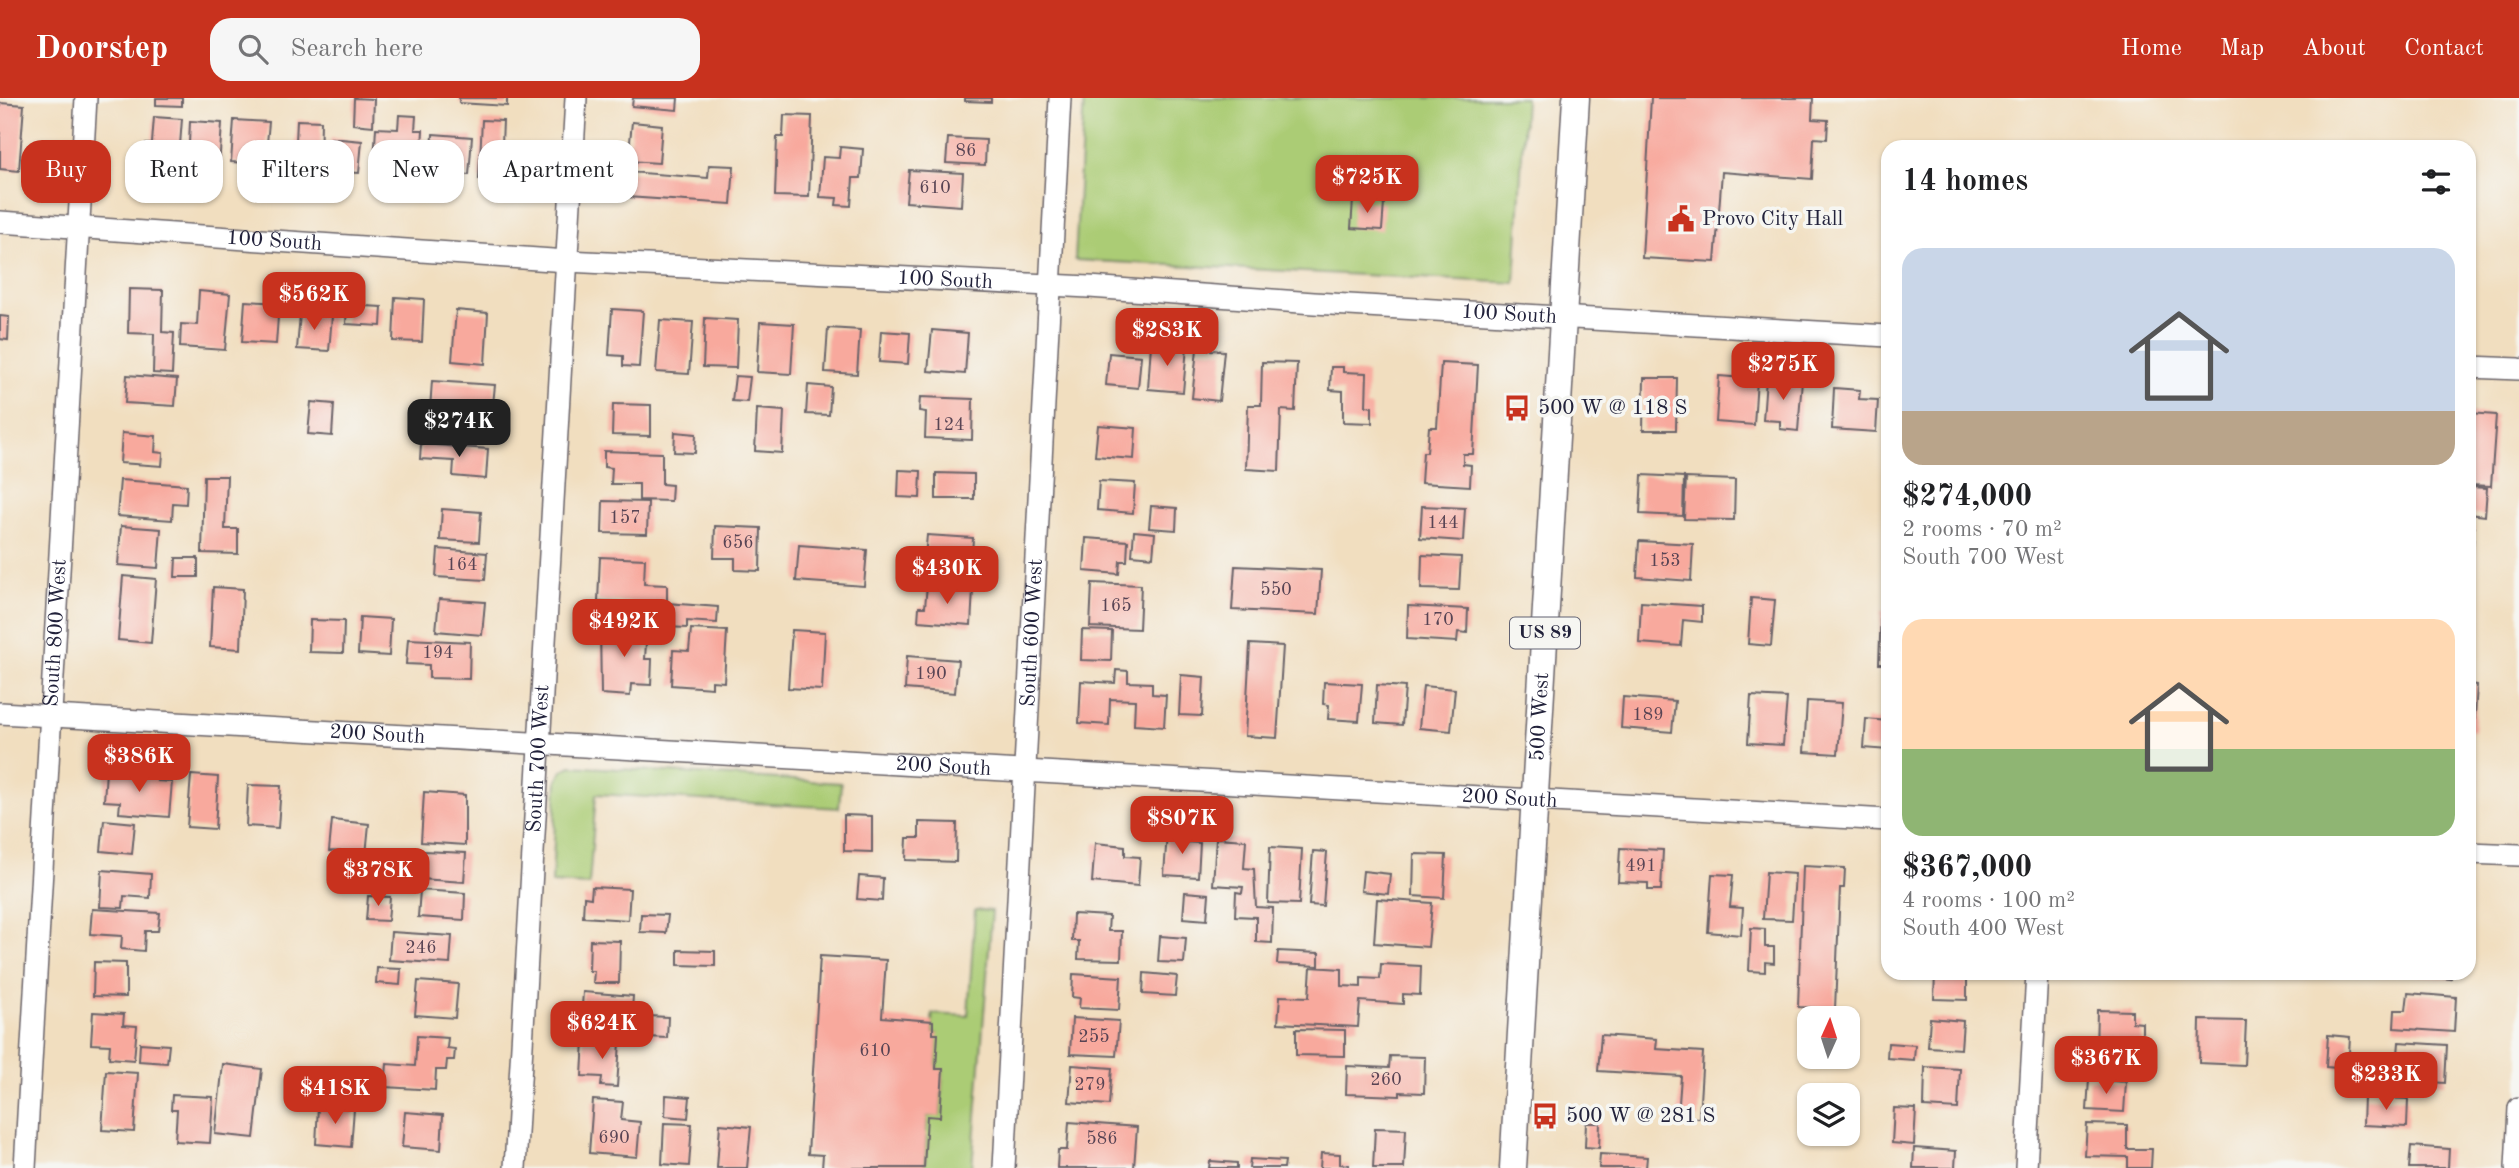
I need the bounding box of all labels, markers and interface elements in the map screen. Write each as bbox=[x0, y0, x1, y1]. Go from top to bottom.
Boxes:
search box bbox=[210, 18, 700, 81]
icon: search bbox=[234, 30, 272, 68]
text: Doorstep bbox=[35, 33, 168, 66]
text: Search here bbox=[290, 36, 423, 62]
text: Home bbox=[2121, 37, 2182, 61]
text: Map bbox=[2220, 37, 2264, 61]
text: About bbox=[2302, 37, 2366, 61]
text: Contact bbox=[2404, 37, 2484, 61]
chip: Buy bbox=[21, 140, 111, 203]
chip: Rent bbox=[125, 140, 223, 203]
chip: Filters bbox=[237, 140, 354, 203]
chip: New bbox=[368, 140, 464, 203]
chip: Apartment bbox=[478, 140, 638, 203]
house number: 86 bbox=[956, 142, 976, 160]
pin: $725K bbox=[1318, 156, 1416, 215]
icon: filters bbox=[2417, 163, 2455, 201]
text: $725K bbox=[1331, 166, 1403, 189]
text: 14 homes bbox=[1902, 167, 2028, 197]
house number: 610 bbox=[919, 179, 951, 197]
public building icon: Provo City Hall bbox=[1666, 204, 1696, 234]
place label: Provo City Hall bbox=[1702, 209, 1844, 230]
street label: 100 South bbox=[226, 227, 323, 255]
street label: 100 South bbox=[897, 267, 994, 293]
pin: $562K bbox=[265, 272, 363, 332]
text: $562K bbox=[278, 283, 350, 306]
icon: home bbox=[2116, 293, 2242, 419]
street label: 100 South bbox=[1461, 301, 1558, 327]
pin: $283K bbox=[1118, 308, 1216, 368]
text: $283K bbox=[1131, 319, 1203, 342]
pin: $275K bbox=[1734, 342, 1832, 402]
text: $275K bbox=[1747, 353, 1819, 376]
bus stop icon: 500 W @ 118 S bbox=[1502, 393, 1532, 423]
place label: 500 W @ 118 S bbox=[1538, 398, 1687, 419]
pin: $274K bbox=[410, 400, 508, 459]
text: $274K bbox=[423, 410, 495, 433]
house number: 124 bbox=[933, 416, 965, 434]
text: $274,000 bbox=[1902, 482, 2032, 512]
house number: 157 bbox=[609, 509, 641, 527]
house number: 144 bbox=[1427, 514, 1459, 532]
text: 2 rooms · 70 m² bbox=[1902, 518, 2062, 541]
house number: 656 bbox=[722, 534, 754, 552]
pin: $430K bbox=[898, 546, 996, 606]
text: South 700 West bbox=[1902, 546, 2064, 569]
house number: 153 bbox=[1649, 552, 1681, 570]
house number: 164 bbox=[446, 556, 478, 574]
text: $430K bbox=[911, 557, 983, 580]
street label: South 800 West bbox=[41, 558, 70, 708]
street label: South 600 West bbox=[1018, 558, 1046, 707]
house number: 550 bbox=[1260, 581, 1292, 599]
house number: 165 bbox=[1100, 597, 1132, 615]
pin: $492K bbox=[575, 600, 673, 659]
text: $492K bbox=[588, 610, 660, 633]
house number: 170 bbox=[1422, 611, 1454, 629]
road number: US 89 bbox=[1510, 618, 1580, 648]
house number: 194 bbox=[422, 644, 454, 662]
icon: home bbox=[2116, 664, 2242, 790]
house number: 190 bbox=[915, 665, 947, 683]
street label: 500 West bbox=[1526, 672, 1553, 762]
street label: South 700 West bbox=[524, 684, 553, 833]
house number: 189 bbox=[1632, 706, 1664, 724]
street label: 200 South bbox=[329, 721, 426, 748]
pin: $386K bbox=[90, 734, 188, 794]
text: $386K bbox=[103, 745, 175, 768]
street label: 200 South bbox=[895, 753, 992, 780]
street label: 200 South bbox=[1461, 785, 1558, 812]
pin: $807K bbox=[1133, 796, 1231, 856]
text: $807K bbox=[1146, 807, 1218, 830]
pin: $378K bbox=[329, 848, 427, 908]
text: $367,000 bbox=[1902, 853, 2032, 883]
house number: 491 bbox=[1625, 857, 1657, 875]
text: $378K bbox=[342, 859, 414, 882]
text: 4 rooms · 100 m² bbox=[1902, 889, 2075, 912]
text: South 400 West bbox=[1902, 917, 2064, 940]
house number: 246 bbox=[405, 939, 437, 957]
pin: $624K bbox=[553, 1002, 651, 1061]
north arrow bbox=[1797, 1006, 1860, 1069]
map controls bbox=[1797, 1006, 1860, 1146]
text: $624K bbox=[566, 1012, 638, 1035]
house number: 255 bbox=[1078, 1028, 1110, 1046]
pin: $367K bbox=[2057, 1037, 2155, 1096]
house number: 610 bbox=[859, 1042, 891, 1060]
text: $367K bbox=[2070, 1047, 2142, 1070]
pin: $233K bbox=[2337, 1052, 2435, 1112]
text: $233K bbox=[2350, 1063, 2422, 1086]
pin: $418K bbox=[286, 1066, 384, 1126]
house number: 260 bbox=[1370, 1071, 1402, 1089]
house number: 279 bbox=[1074, 1076, 1106, 1094]
text: $418K bbox=[299, 1077, 371, 1100]
button: layers bbox=[1797, 1083, 1860, 1146]
bus stop icon: 500 W @ 281 S bbox=[1530, 1101, 1560, 1131]
place label: 500 W @ 281 S bbox=[1566, 1106, 1715, 1127]
house number: 690 bbox=[598, 1129, 630, 1147]
house number: 586 bbox=[1086, 1130, 1118, 1148]

